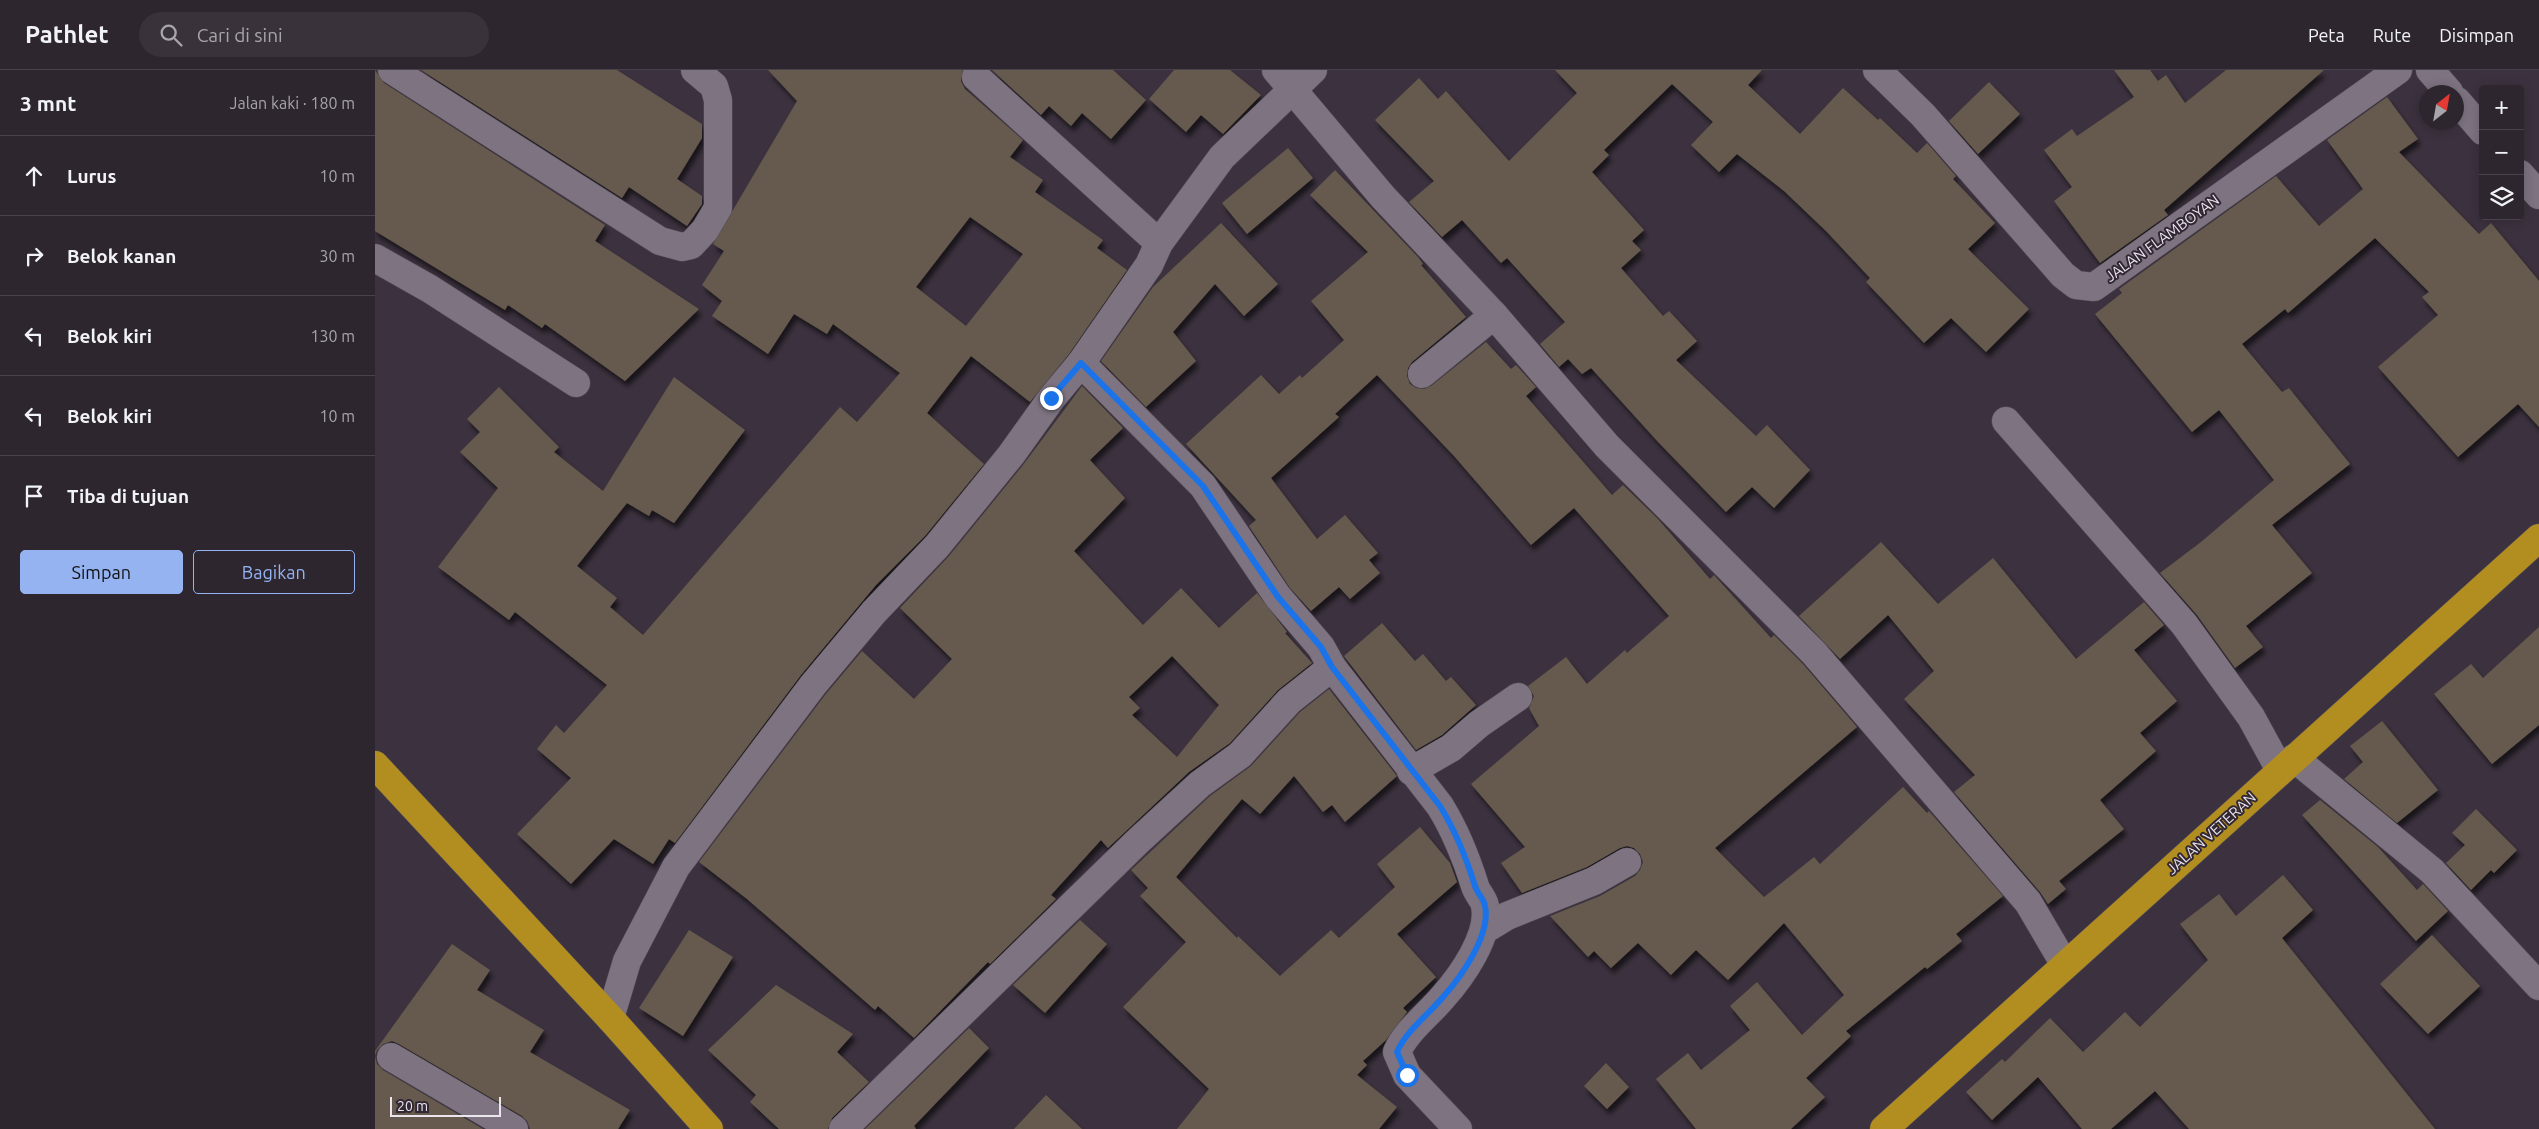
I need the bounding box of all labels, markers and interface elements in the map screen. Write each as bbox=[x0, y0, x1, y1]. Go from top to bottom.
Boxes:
search box bbox=[139, 12, 489, 57]
text: Pathlet bbox=[25, 21, 109, 48]
icon: search bbox=[157, 21, 185, 49]
text: Cari di sini bbox=[197, 24, 283, 46]
text: Peta bbox=[2308, 25, 2345, 45]
text: Rute bbox=[2373, 25, 2411, 45]
text: Disimpan bbox=[2439, 25, 2514, 45]
north arrow bbox=[2419, 85, 2464, 130]
map controls bbox=[2479, 85, 2524, 220]
button: + bbox=[2479, 85, 2524, 130]
text: 3 mnt bbox=[20, 91, 76, 115]
text: Jalan kaki · 180 m bbox=[230, 94, 355, 112]
button: − bbox=[2479, 130, 2524, 175]
icon: ahead bbox=[20, 162, 48, 190]
text: Lurus bbox=[67, 165, 116, 187]
text: 10 m bbox=[319, 167, 355, 185]
button: layers bbox=[2479, 175, 2524, 220]
street label: JALAN FLAMBOYAN bbox=[2102, 191, 2222, 285]
icon: right bbox=[20, 242, 48, 270]
text: Belok kanan bbox=[67, 245, 176, 267]
text: 30 m bbox=[319, 247, 355, 265]
icon: left bbox=[20, 322, 48, 350]
text: Belok kiri bbox=[67, 325, 152, 347]
text: 130 m bbox=[310, 327, 355, 345]
route end bbox=[1040, 387, 1063, 410]
icon: left bbox=[20, 402, 48, 430]
text: Belok kiri bbox=[67, 405, 152, 427]
text: 10 m bbox=[319, 407, 355, 425]
icon: arrive bbox=[20, 482, 48, 510]
text: Tiba di tujuan bbox=[67, 485, 189, 507]
button: Simpan bbox=[20, 550, 183, 594]
button: Bagikan bbox=[193, 550, 355, 594]
street label: JALAN VETERAN bbox=[2163, 789, 2259, 877]
route start bbox=[1396, 1064, 1419, 1087]
scale bar bbox=[390, 1094, 501, 1117]
text: 20 m bbox=[397, 1098, 428, 1114]

